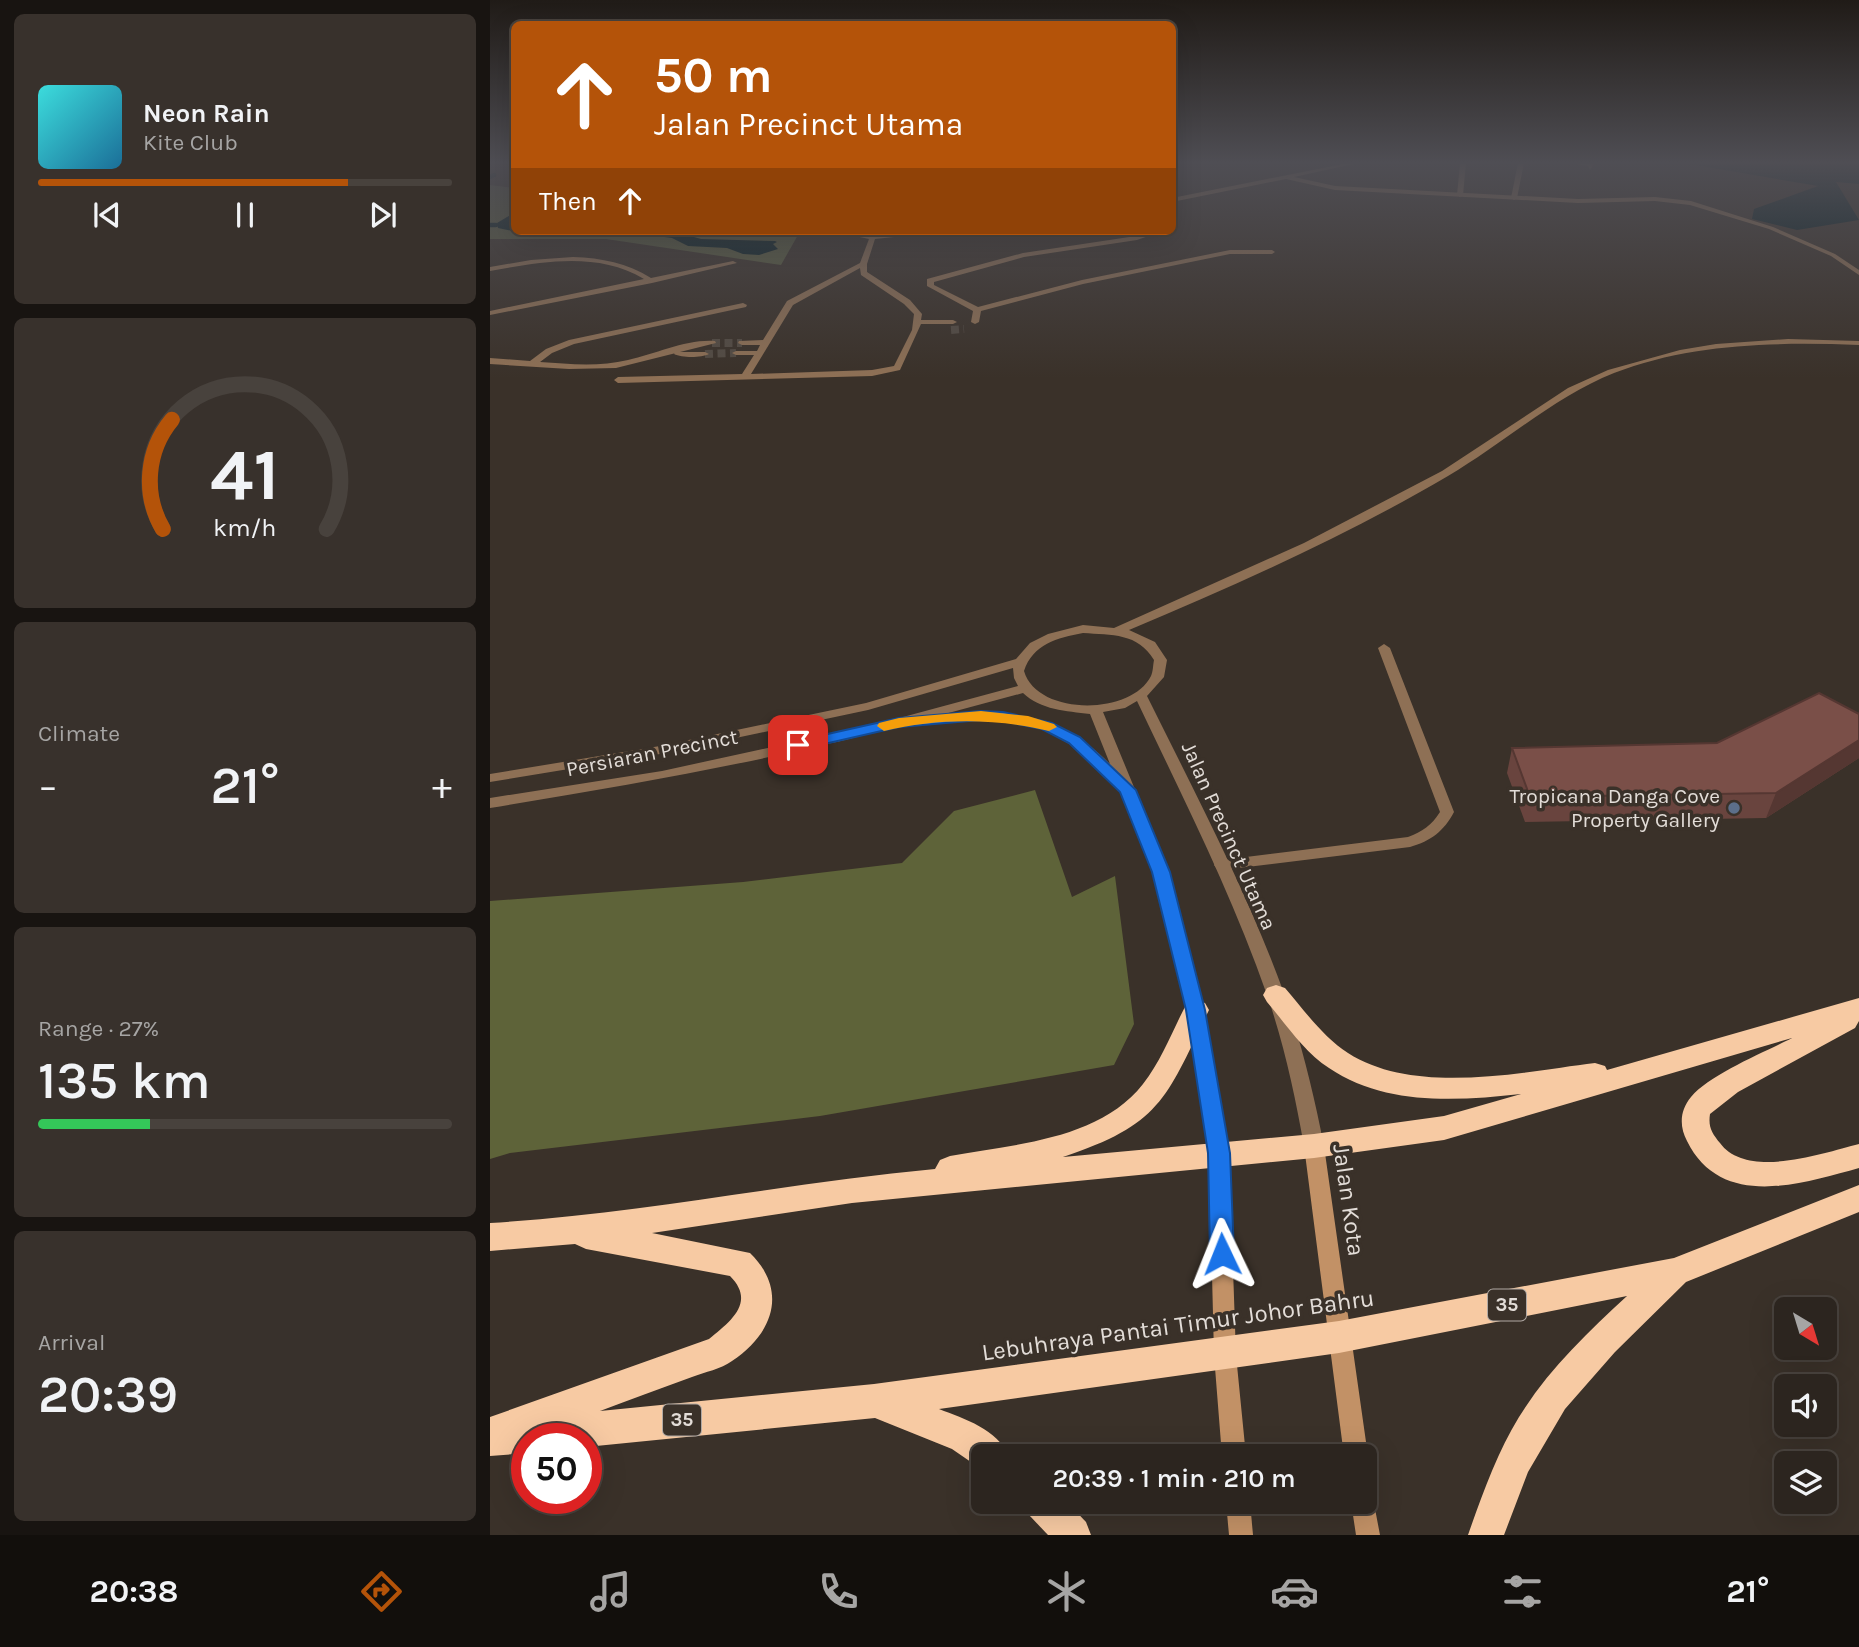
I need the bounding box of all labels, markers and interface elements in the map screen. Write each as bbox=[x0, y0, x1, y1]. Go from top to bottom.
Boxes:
text: 50 m bbox=[654, 47, 772, 104]
icon: ahead bbox=[539, 49, 630, 140]
text: Neon Rain bbox=[143, 98, 270, 129]
text: Jalan Precinct Utama bbox=[654, 106, 963, 143]
text: Kite Club bbox=[143, 129, 238, 156]
icon: ahead bbox=[611, 182, 649, 220]
text: Then bbox=[539, 186, 597, 217]
icon: previous bbox=[88, 196, 126, 234]
icon: pause bbox=[226, 196, 264, 234]
icon: next bbox=[364, 196, 402, 234]
text: 41 bbox=[210, 433, 280, 518]
text: km/h bbox=[213, 513, 277, 542]
pin bbox=[768, 715, 828, 775]
text: Climate bbox=[38, 720, 120, 747]
street label: Persiaran Precinct bbox=[564, 725, 740, 781]
icon: arrive bbox=[779, 726, 817, 764]
street label: Jalan Precinct Utama bbox=[1177, 738, 1281, 934]
text: 21° bbox=[211, 755, 279, 816]
text: − bbox=[38, 764, 58, 809]
text: + bbox=[432, 764, 452, 809]
place label: Tropicana Danga Cove Property Gallery bbox=[1510, 784, 1720, 832]
marker: Tropicana Danga Cove Property Gallery bbox=[1726, 800, 1742, 816]
text: Range · 27% bbox=[38, 1015, 159, 1042]
text: 135 km bbox=[38, 1050, 211, 1111]
street label: Jalan Kota bbox=[1327, 1142, 1371, 1258]
position arrow bbox=[1185, 1217, 1259, 1291]
street label: Lebuhraya Pantai Timur Johor Bahru bbox=[980, 1284, 1376, 1366]
road number: 35 bbox=[1488, 1289, 1526, 1320]
north arrow bbox=[1774, 1297, 1838, 1360]
map controls bbox=[1774, 1297, 1837, 1514]
text: Arrival bbox=[38, 1329, 105, 1356]
text: 20:39 bbox=[38, 1364, 178, 1425]
button: sound bbox=[1774, 1374, 1837, 1437]
road number: 35 bbox=[663, 1404, 701, 1436]
speed limit sign: 50 bbox=[511, 1423, 602, 1514]
button: layers bbox=[1774, 1451, 1837, 1514]
text: 20:39 · 1 min · 210 m bbox=[1053, 1463, 1295, 1494]
icon: directions bbox=[357, 1567, 406, 1616]
icon: music bbox=[586, 1567, 635, 1616]
icon: phone bbox=[814, 1567, 863, 1616]
icon: climate bbox=[1042, 1567, 1091, 1616]
icon: car bbox=[1270, 1567, 1319, 1616]
icon: filters bbox=[1498, 1567, 1547, 1616]
text: 20:38 bbox=[90, 1573, 178, 1610]
text: 21° bbox=[1726, 1573, 1769, 1610]

